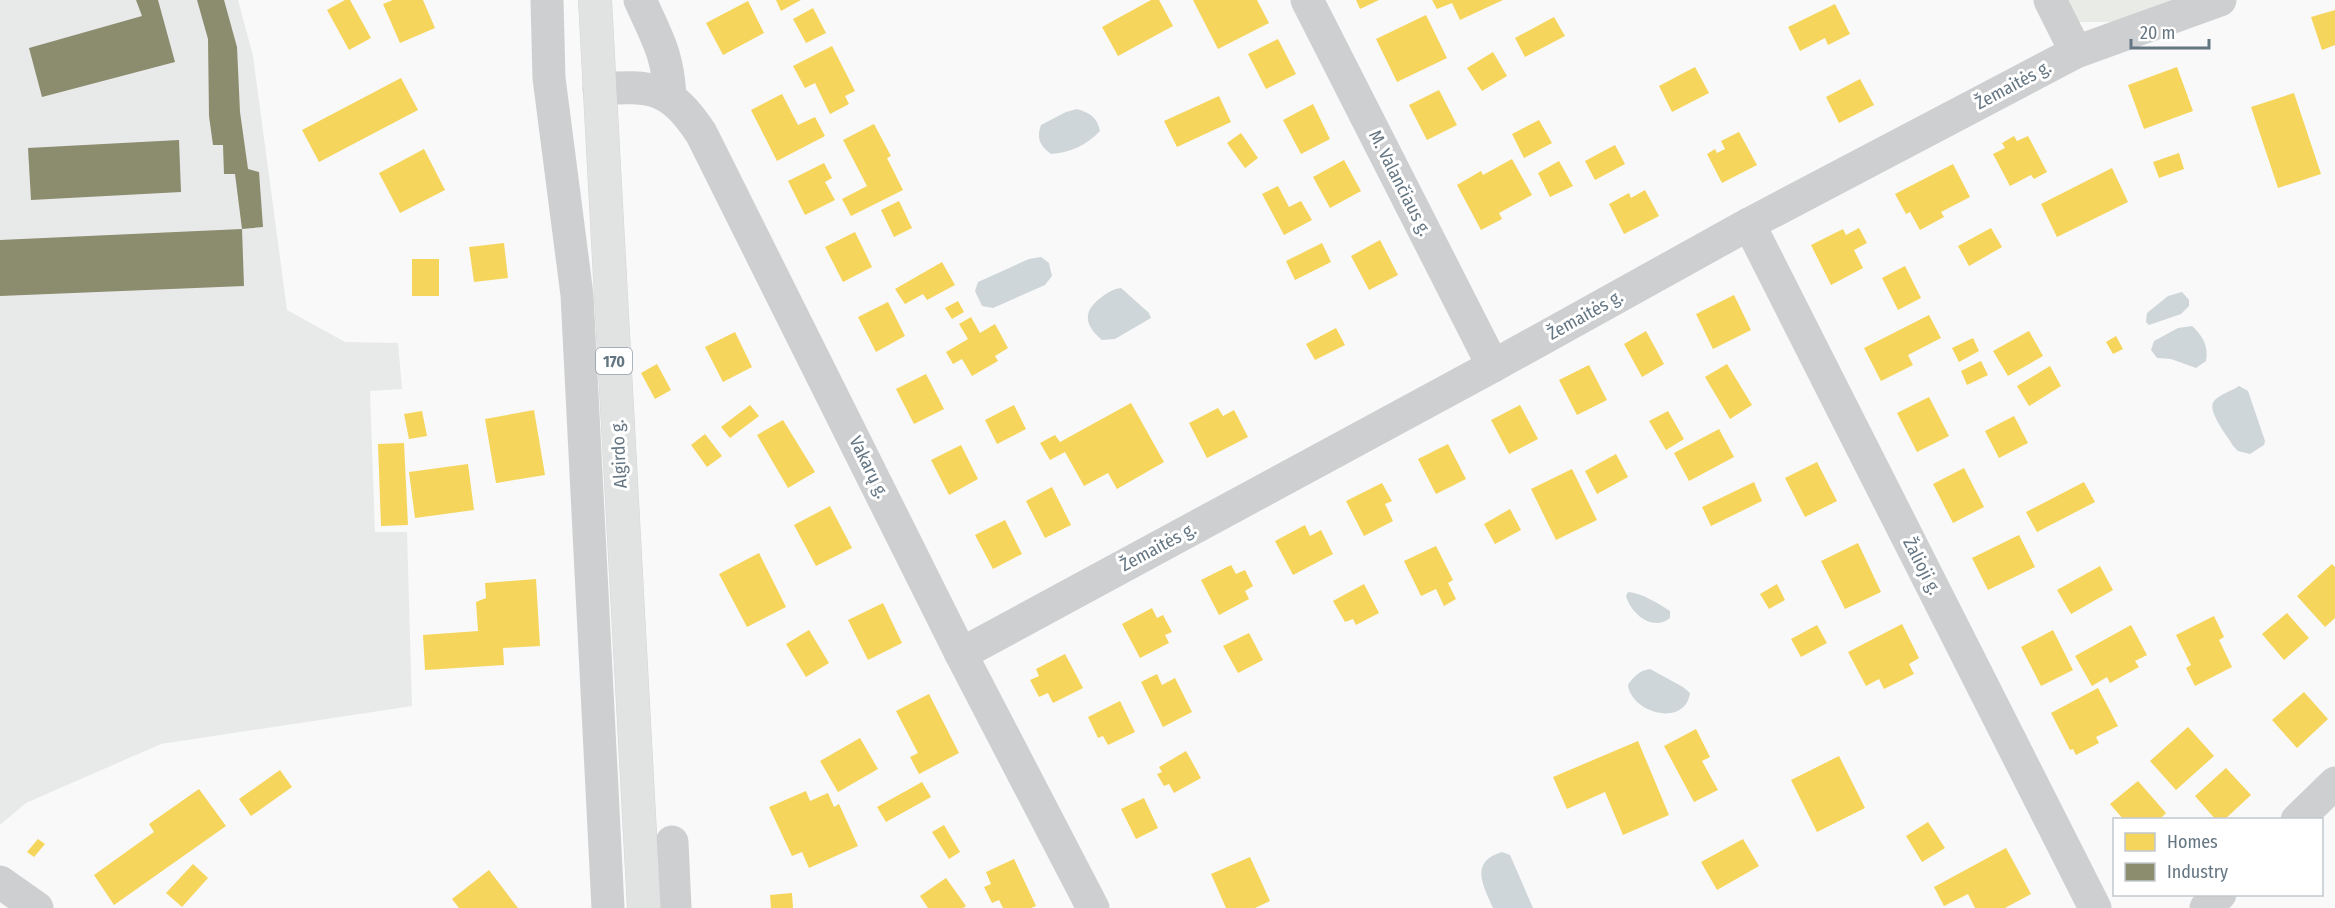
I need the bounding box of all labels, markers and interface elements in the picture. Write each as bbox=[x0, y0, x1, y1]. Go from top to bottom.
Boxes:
scale bar bbox=[2131, 12, 2209, 50]
text: 20 m bbox=[2140, 22, 2175, 44]
street label: Žemaitės g. bbox=[1971, 56, 2055, 114]
street label: M. Valančiaus g. bbox=[1364, 127, 1436, 240]
street label: Žemaitės g. bbox=[1543, 285, 1627, 345]
road number: 170 bbox=[596, 348, 632, 374]
street label: Algirdo g. bbox=[606, 419, 632, 489]
street label: Vakarų g. bbox=[845, 432, 894, 502]
street label: Žemaitės g. bbox=[1116, 518, 1200, 576]
street label: Žalioji g. bbox=[1898, 534, 1946, 598]
legend bbox=[2113, 818, 2323, 896]
text: Homes bbox=[2167, 831, 2218, 853]
text: Industry bbox=[2167, 861, 2228, 883]

